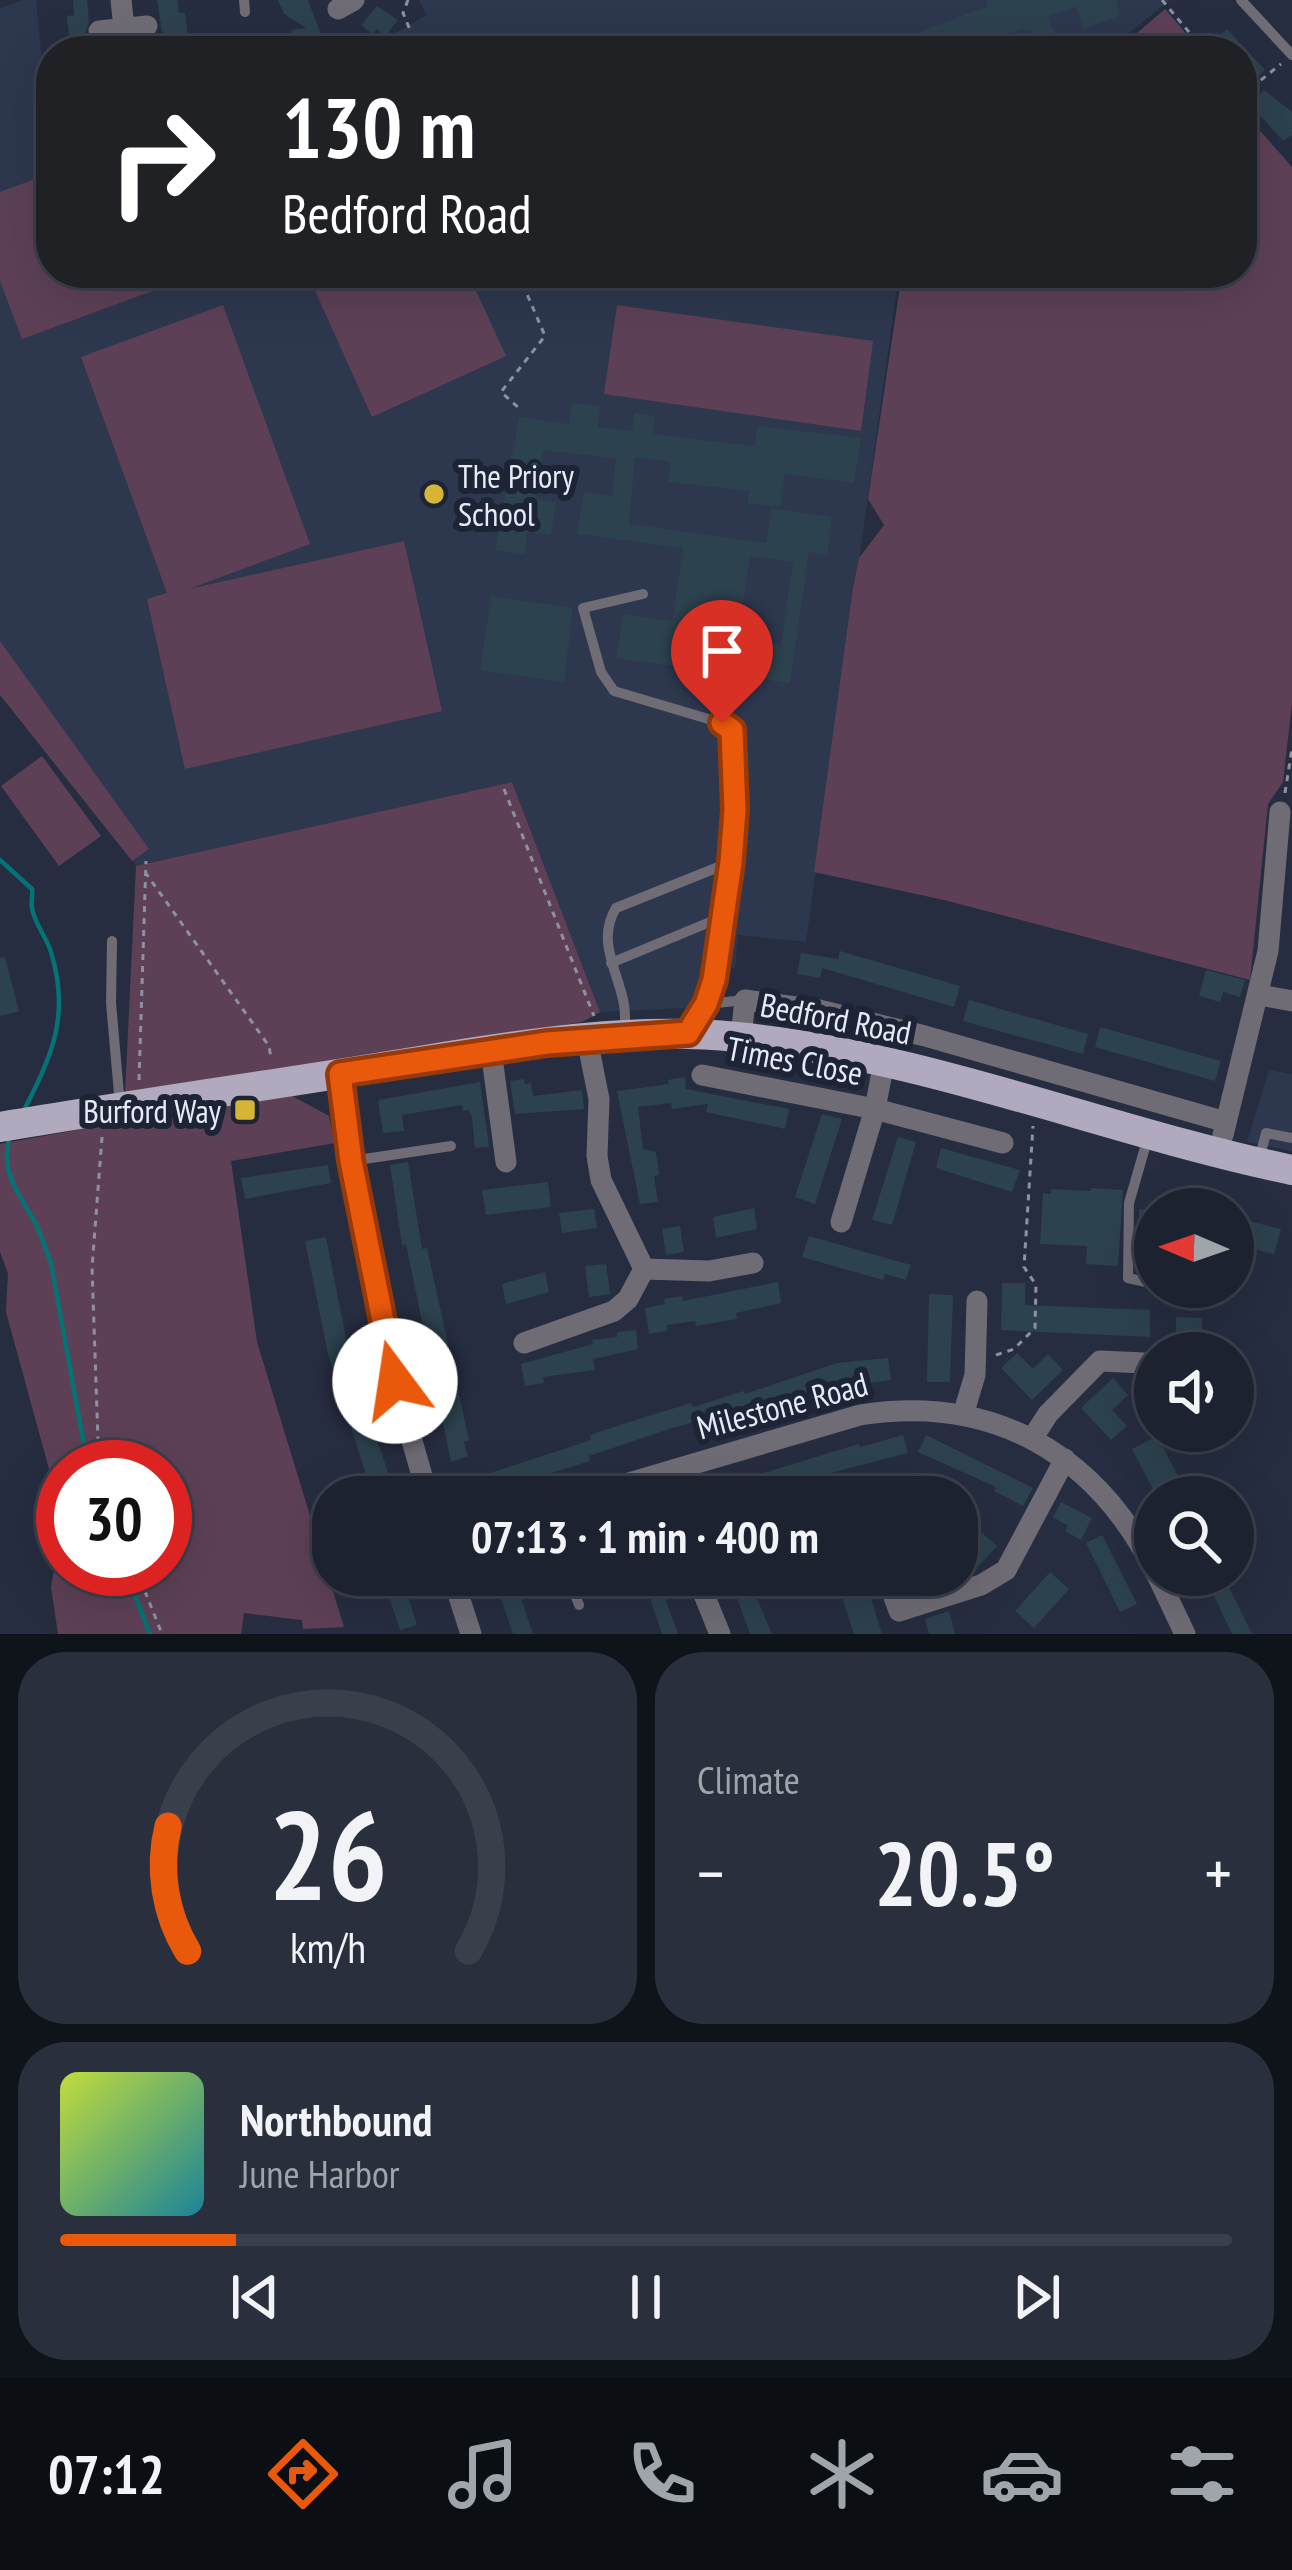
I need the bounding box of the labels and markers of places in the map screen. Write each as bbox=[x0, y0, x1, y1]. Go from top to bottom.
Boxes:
place label: The Priory School bbox=[458, 454, 574, 535]
marker: The Priory School bbox=[421, 481, 447, 507]
pin bbox=[671, 600, 773, 723]
place label: Burford Way bbox=[83, 1089, 222, 1132]
marker: Burford Way bbox=[232, 1097, 258, 1123]

